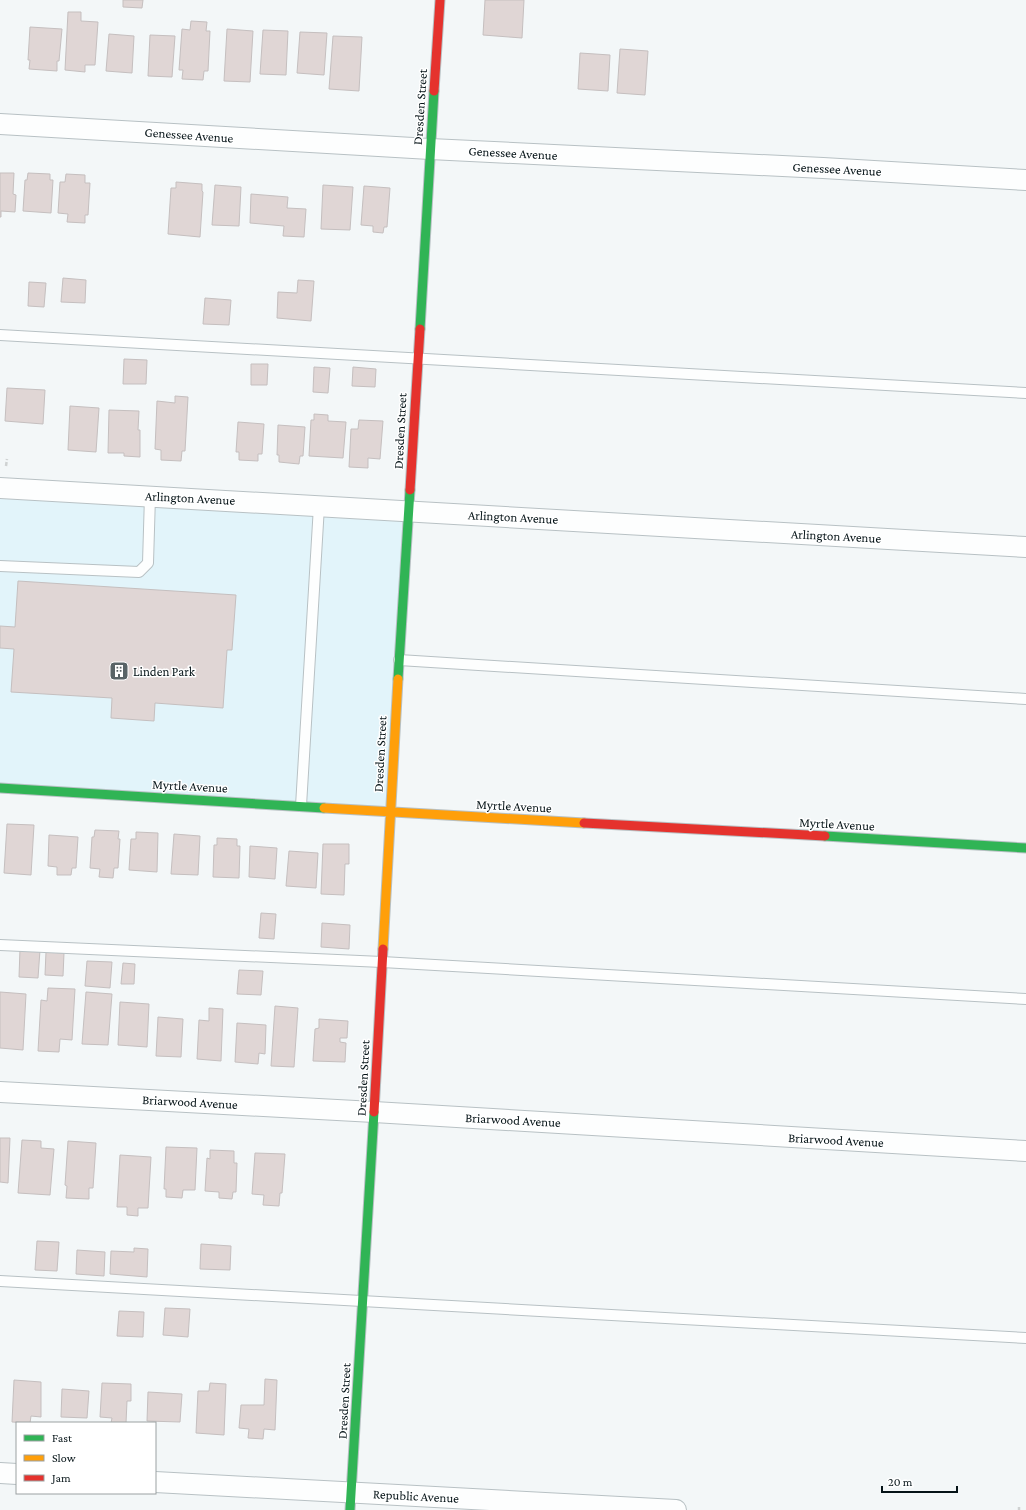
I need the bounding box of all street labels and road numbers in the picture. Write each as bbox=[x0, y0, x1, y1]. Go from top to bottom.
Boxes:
street label: Dresden Street bbox=[410, 68, 430, 146]
street label: Genessee Avenue bbox=[144, 124, 234, 146]
street label: Genessee Avenue bbox=[468, 143, 558, 163]
street label: Genessee Avenue bbox=[792, 159, 882, 179]
street label: Dresden Street bbox=[391, 392, 410, 469]
street label: Arlington Avenue bbox=[144, 488, 236, 508]
street label: Arlington Avenue bbox=[467, 507, 559, 527]
street label: Arlington Avenue bbox=[790, 526, 882, 546]
street label: Dresden Street bbox=[371, 715, 390, 792]
street label: Myrtle Avenue bbox=[152, 777, 228, 795]
street label: Myrtle Avenue bbox=[476, 797, 552, 815]
street label: Myrtle Avenue bbox=[799, 815, 875, 833]
street label: Dresden Street bbox=[354, 1039, 373, 1116]
street label: Briarwood Avenue bbox=[142, 1092, 238, 1112]
street label: Briarwood Avenue bbox=[465, 1110, 561, 1130]
street label: Briarwood Avenue bbox=[788, 1130, 884, 1150]
street label: Dresden Street bbox=[335, 1362, 354, 1439]
street label: Republic Avenue bbox=[373, 1486, 460, 1506]

